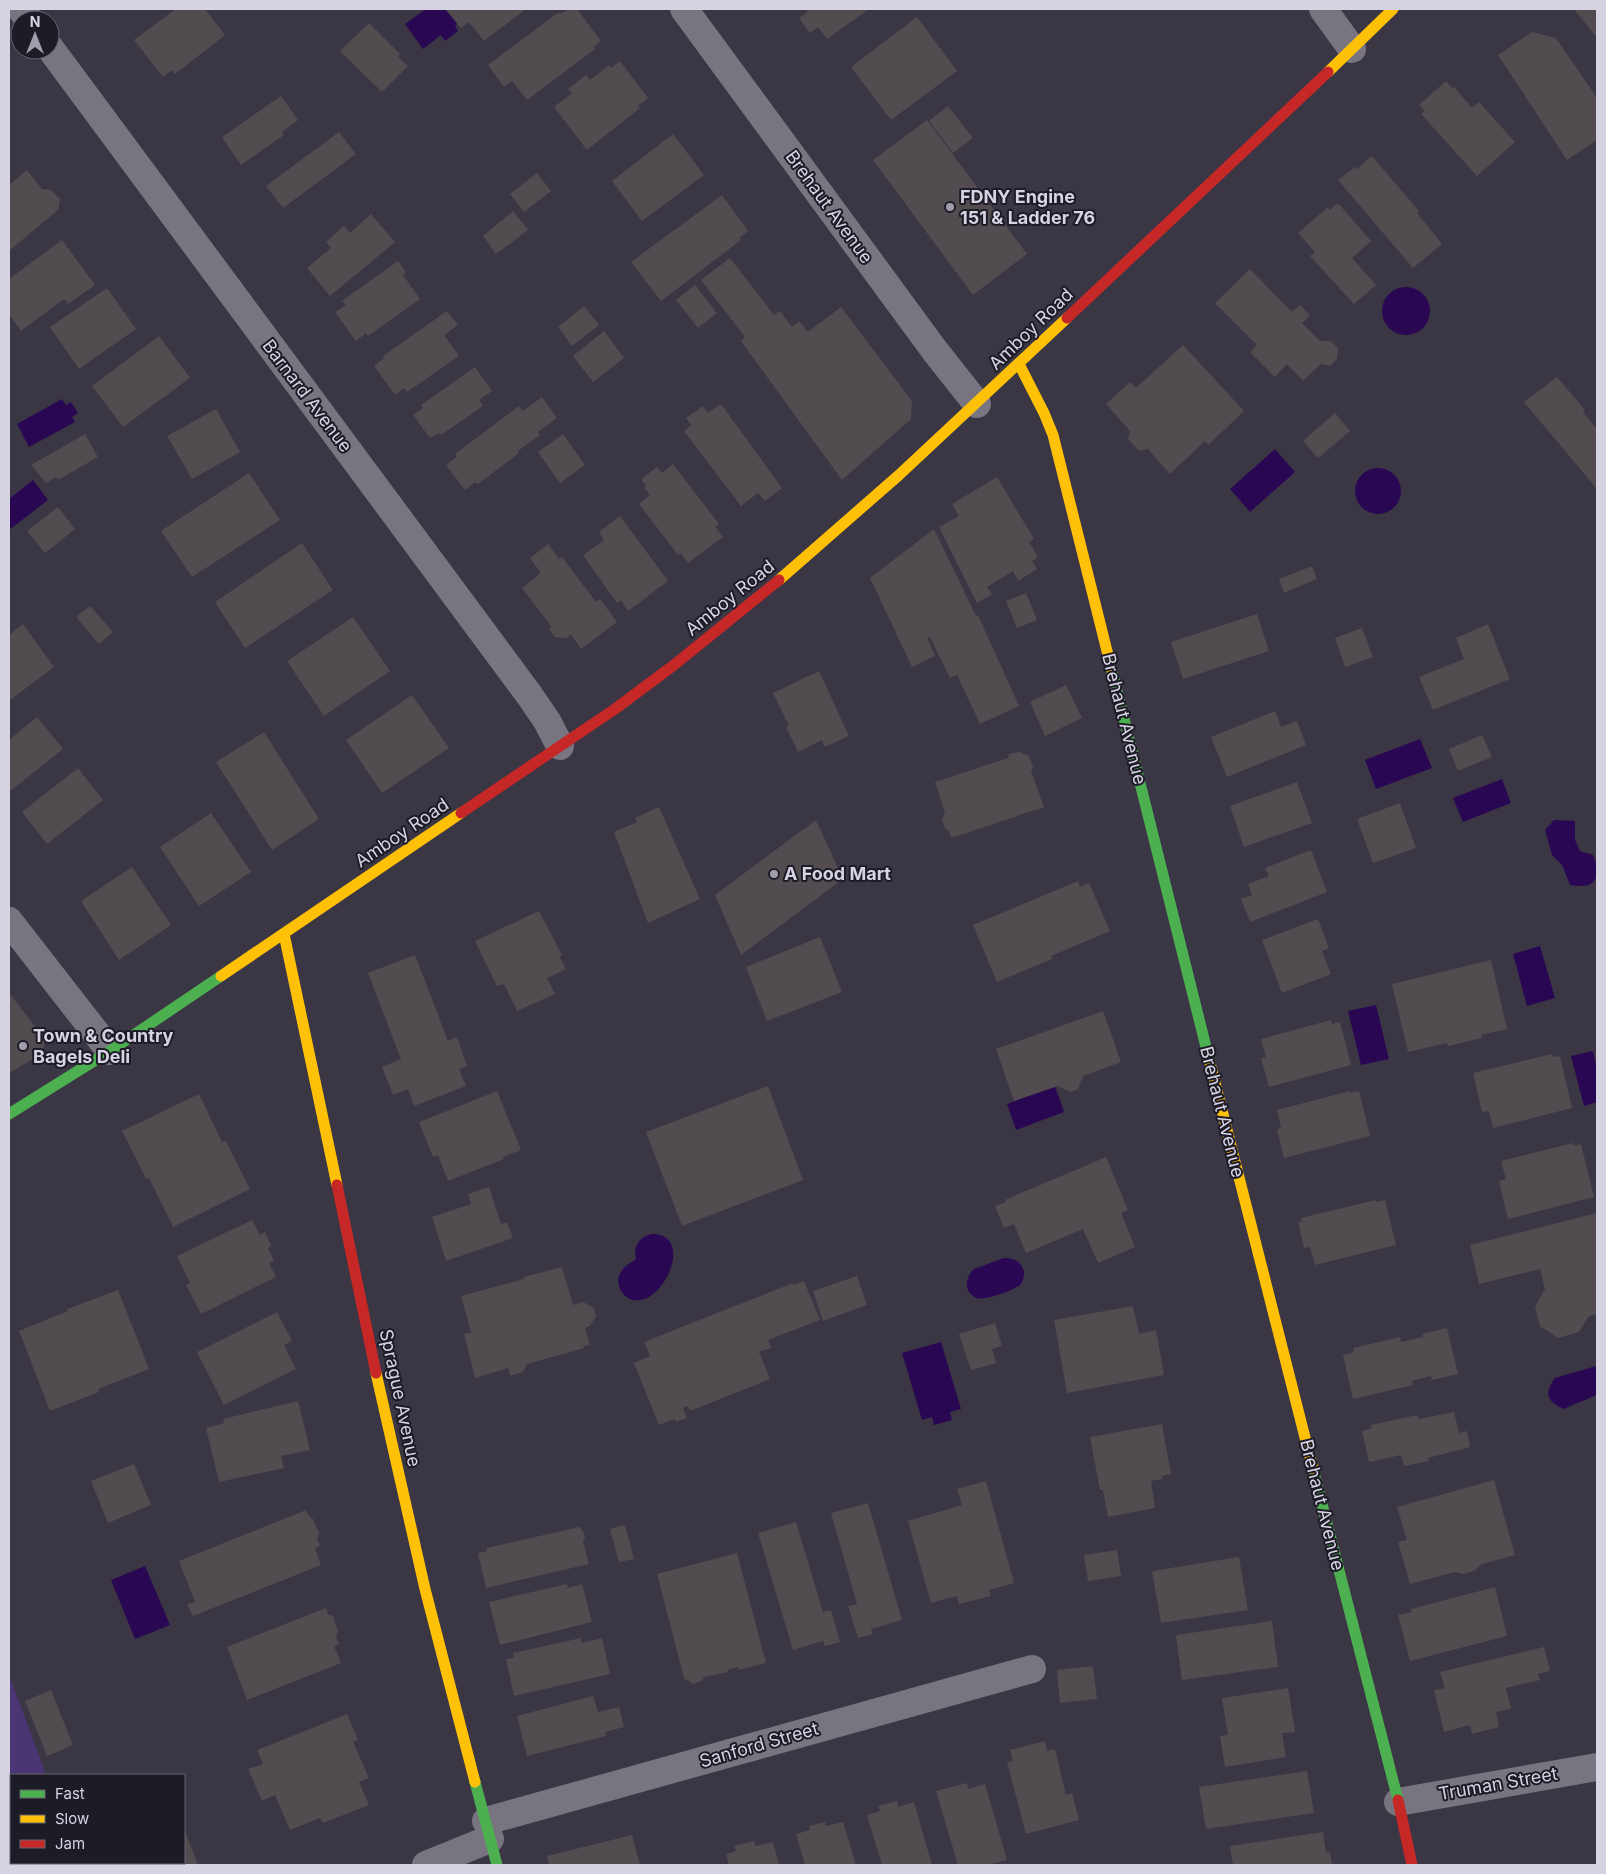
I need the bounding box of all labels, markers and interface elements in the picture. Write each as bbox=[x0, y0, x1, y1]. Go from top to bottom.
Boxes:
north arrow bbox=[10, 10, 60, 60]
text: N bbox=[30, 13, 40, 30]
street label: Brehaut Avenue bbox=[781, 146, 877, 267]
place label: FDNY Engine 151 & Ladder 76 bbox=[960, 186, 1095, 228]
marker: FDNY Engine 151 & Ladder 76 bbox=[944, 201, 956, 213]
street label: Amboy Road bbox=[984, 283, 1077, 374]
street label: Barnard Avenue bbox=[258, 335, 357, 456]
street label: Amboy Road bbox=[681, 555, 778, 640]
street label: Brehaut Avenue bbox=[1098, 651, 1151, 787]
street label: Amboy Road bbox=[351, 794, 452, 872]
place label: A Food Mart bbox=[784, 863, 891, 884]
marker: A Food Mart bbox=[768, 868, 780, 880]
place label: Town & Country Bagels Deli bbox=[33, 1025, 173, 1067]
marker: Town & Country Bagels Deli bbox=[17, 1040, 29, 1052]
street label: Brehaut Avenue bbox=[1196, 1044, 1249, 1180]
street label: Sprague Avenue bbox=[376, 1327, 425, 1469]
street label: Brehaut Avenue bbox=[1296, 1437, 1349, 1573]
street label: Sanford Street bbox=[697, 1718, 821, 1772]
street label: Truman Street bbox=[1437, 1763, 1559, 1804]
legend bbox=[10, 1774, 185, 1864]
text: Fast bbox=[55, 1784, 85, 1803]
text: Slow bbox=[55, 1809, 89, 1828]
text: Jam bbox=[55, 1834, 85, 1853]

